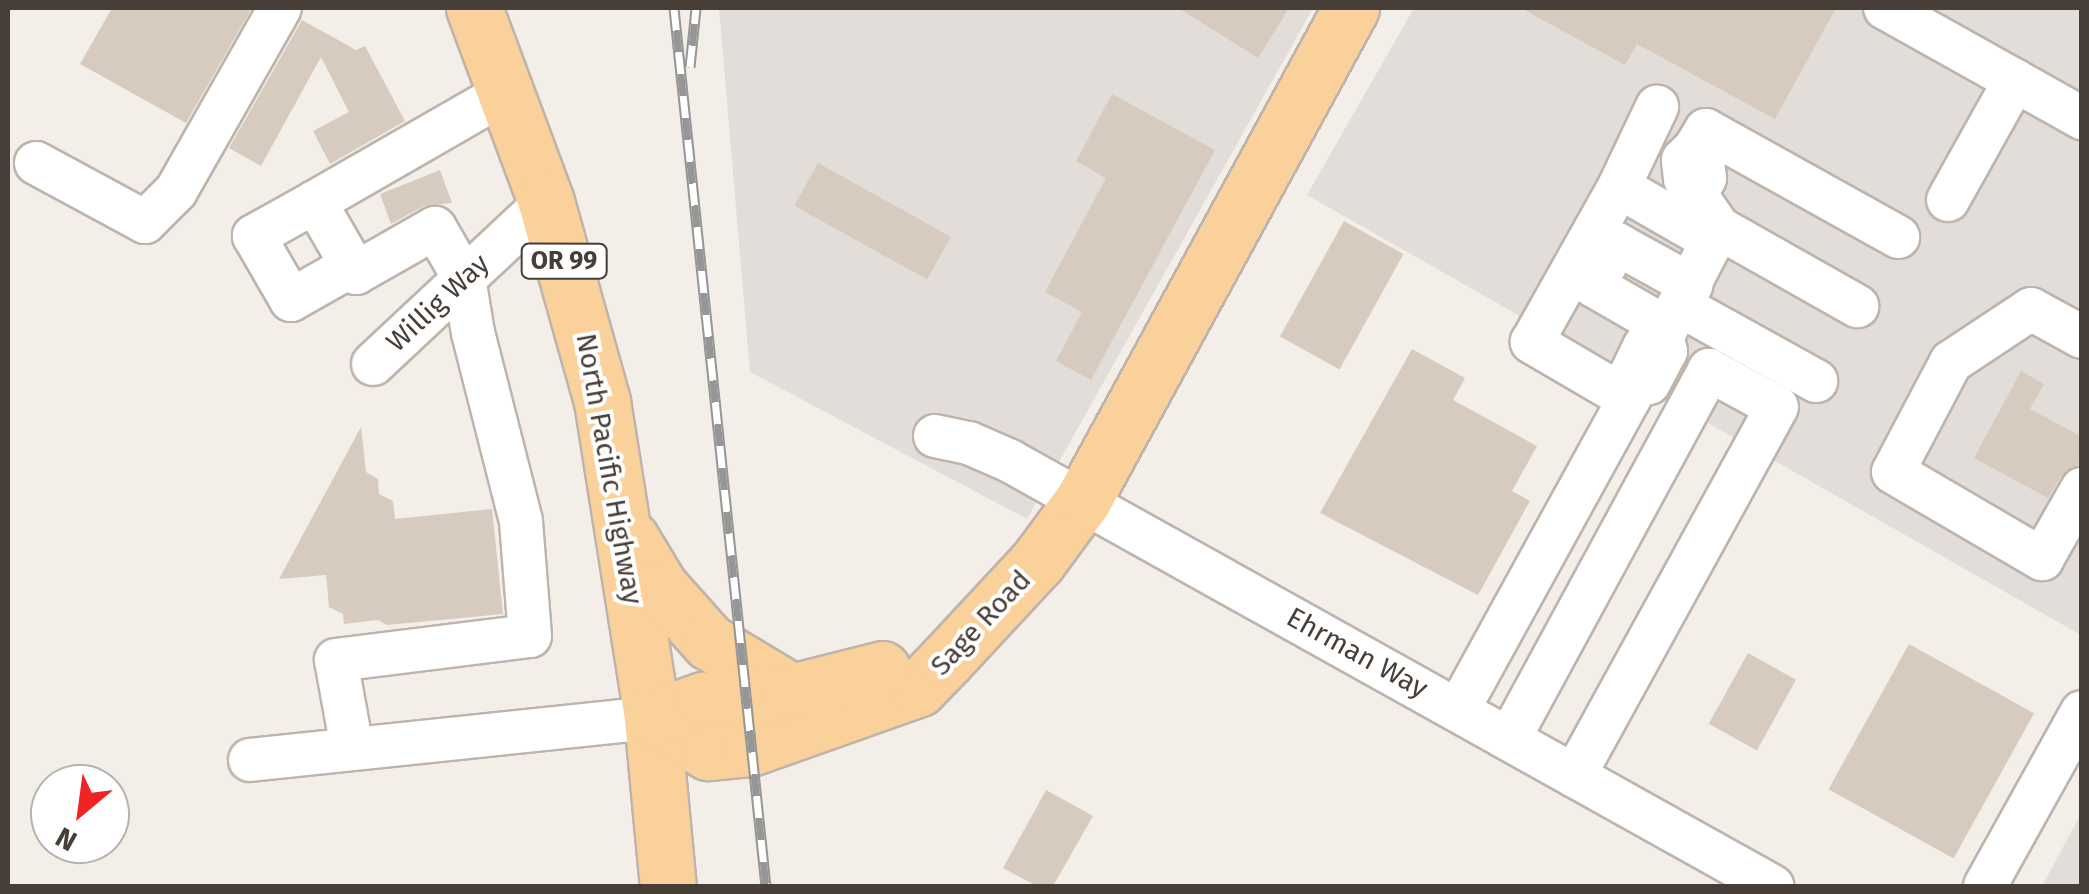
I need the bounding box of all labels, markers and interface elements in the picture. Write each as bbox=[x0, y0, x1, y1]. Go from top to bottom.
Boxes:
road number: OR 99 bbox=[519, 241, 609, 281]
street label: Willig Way bbox=[380, 247, 496, 359]
street label: North Pacific Highway bbox=[569, 331, 649, 607]
street label: Sage Road bbox=[924, 563, 1038, 683]
street label: Ehrman Way bbox=[1281, 600, 1433, 706]
north arrow bbox=[30, 764, 130, 864]
text: N bbox=[50, 820, 82, 858]

